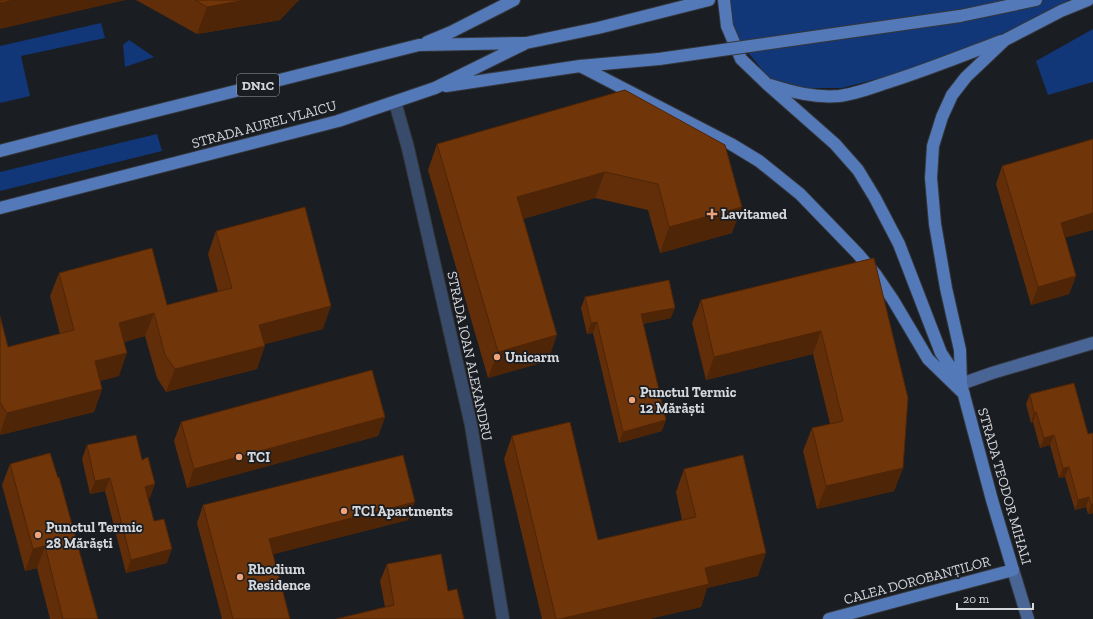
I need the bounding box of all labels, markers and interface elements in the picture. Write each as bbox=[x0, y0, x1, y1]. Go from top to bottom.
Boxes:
road number: DN1C bbox=[237, 74, 279, 96]
street label: STRADA AUREL VLAICU bbox=[190, 97, 338, 152]
place label: Lavitamed bbox=[721, 206, 787, 223]
marker: Lavitamed bbox=[706, 208, 718, 220]
street label: STRADA IOAN ALEXANDRU bbox=[443, 270, 496, 442]
place label: Unicarm bbox=[505, 349, 560, 366]
marker: Unicarm bbox=[492, 352, 502, 362]
place label: Punctul Termic 12 Mărăști bbox=[640, 384, 737, 417]
marker: Punctul Termic 12 Mărăști bbox=[627, 395, 637, 405]
street label: STRADA TEODOR MIHALI bbox=[974, 406, 1035, 566]
place label: TCI bbox=[247, 449, 270, 466]
marker: TCI bbox=[234, 452, 244, 462]
place label: TCI Apartments bbox=[352, 503, 454, 520]
marker: TCI Apartments bbox=[339, 506, 349, 516]
place label: Punctul Termic 28 Mărăști bbox=[46, 519, 143, 552]
marker: Punctul Termic 28 Mărăști bbox=[33, 530, 43, 540]
street label: CALEA DOROBANȚILOR bbox=[842, 553, 993, 608]
place label: Rhodium Residence bbox=[248, 561, 311, 594]
marker: Rhodium Residence bbox=[235, 572, 245, 582]
scale bar bbox=[957, 585, 1033, 611]
text: 20 m bbox=[963, 592, 990, 606]

